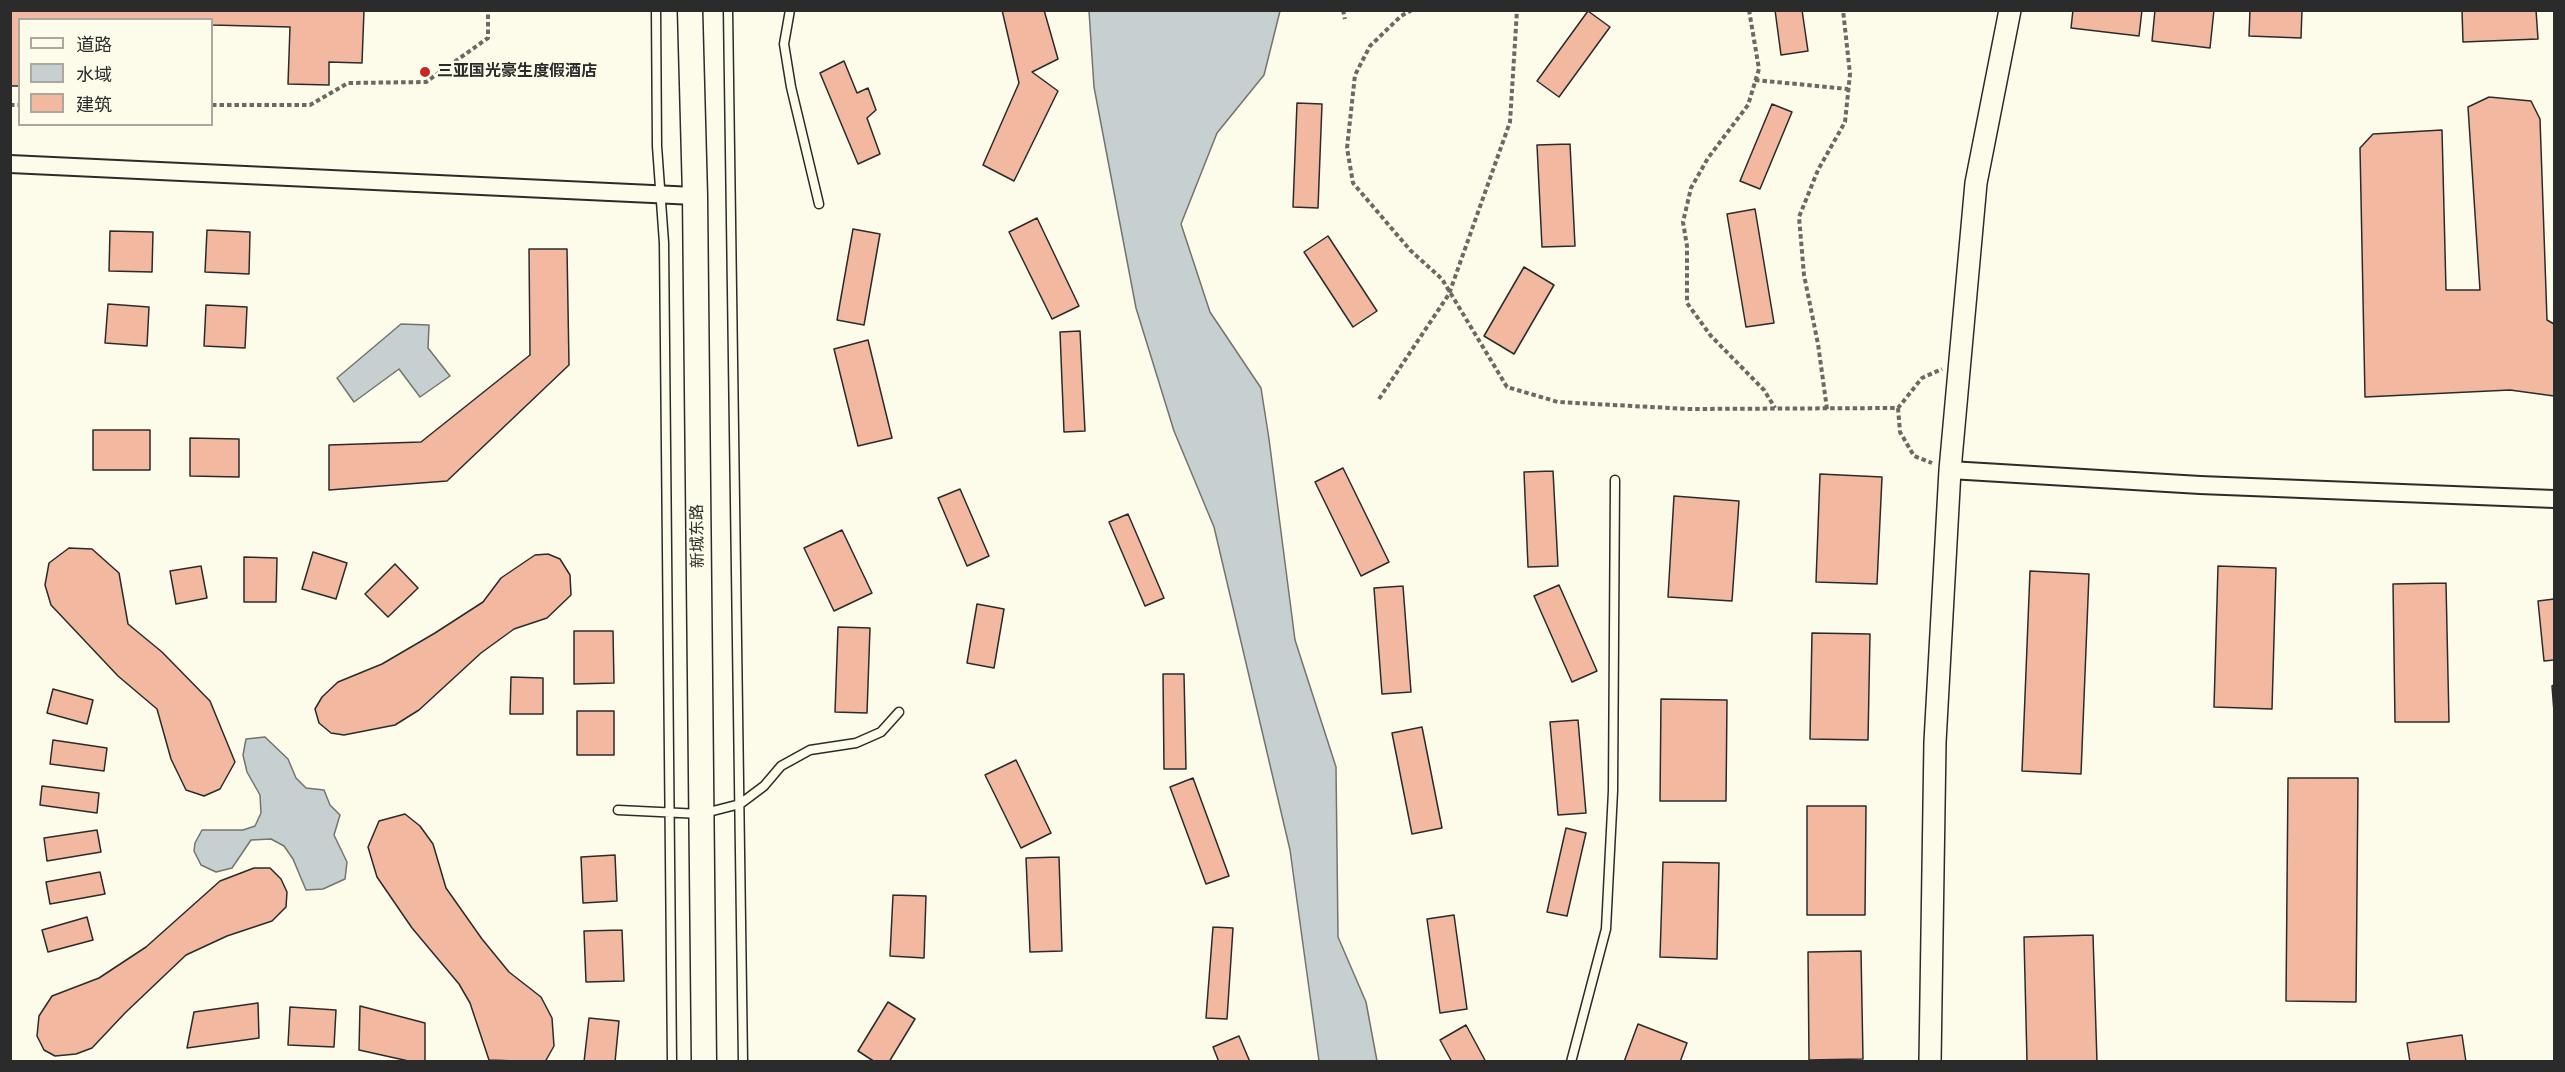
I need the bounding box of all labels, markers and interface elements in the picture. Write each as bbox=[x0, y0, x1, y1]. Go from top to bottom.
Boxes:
legend bbox=[18, 18, 213, 126]
text: 道路 bbox=[76, 34, 112, 56]
place label: 三亚国光豪生度假酒店 bbox=[437, 62, 597, 82]
text: 水域 bbox=[76, 64, 112, 86]
marker: 三亚国光豪生度假酒店 bbox=[418, 65, 432, 79]
text: 建筑 bbox=[76, 94, 112, 116]
street label: 新城东路 bbox=[688, 504, 708, 568]

